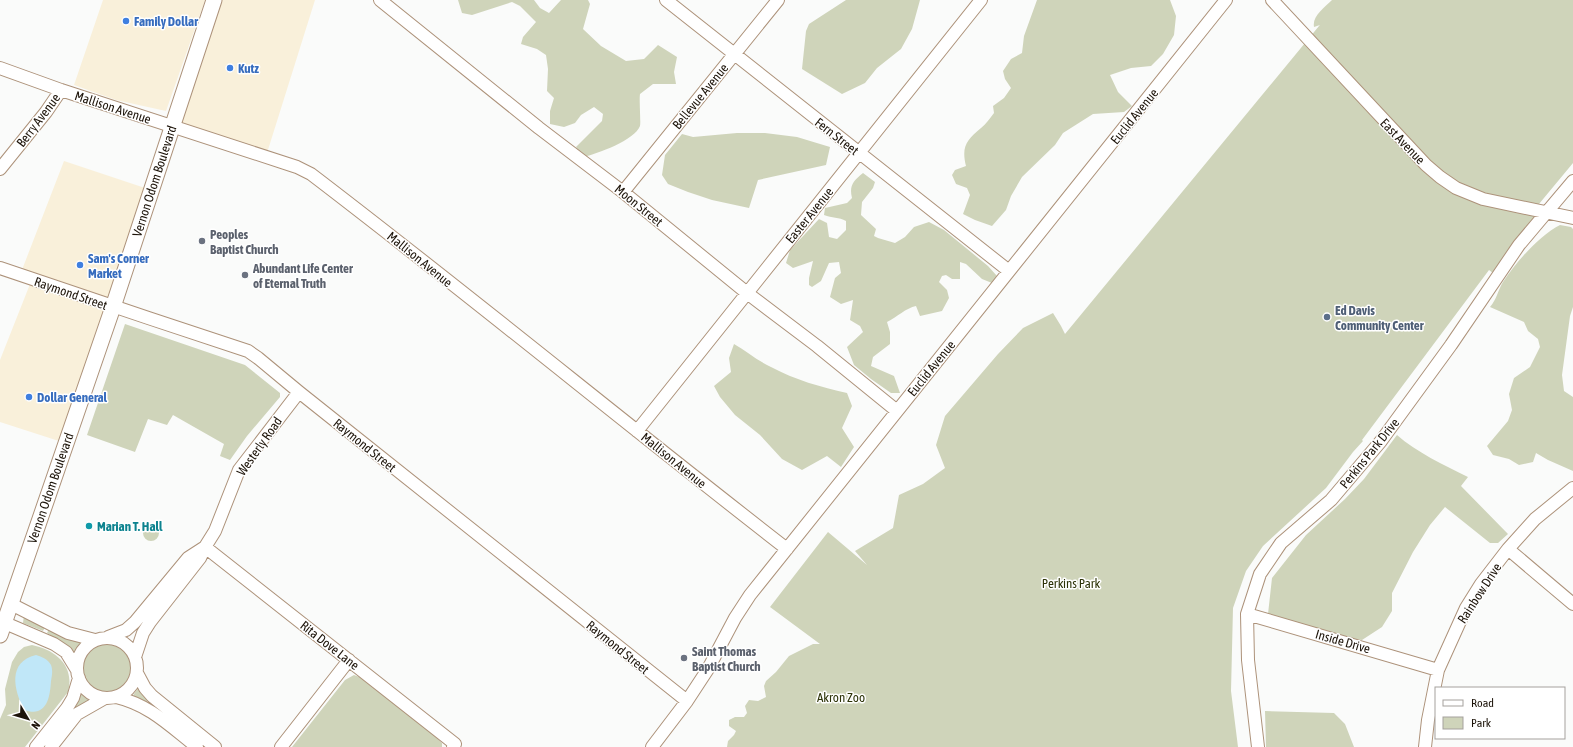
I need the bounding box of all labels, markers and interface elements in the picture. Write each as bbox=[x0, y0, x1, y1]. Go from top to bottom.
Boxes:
place label: Family Dollar bbox=[134, 14, 199, 29]
marker: Family Dollar bbox=[121, 16, 131, 26]
street label: Bellevue Avenue bbox=[669, 60, 731, 132]
place label: Kutz bbox=[238, 61, 259, 76]
marker: Kutz bbox=[225, 63, 235, 73]
street label: Euclid Avenue bbox=[1107, 85, 1161, 147]
street label: Mallison Avenue bbox=[73, 88, 153, 127]
street label: Berry Avenue bbox=[13, 91, 63, 150]
street label: Fern Street bbox=[812, 115, 862, 158]
street label: East Avenue bbox=[1377, 115, 1428, 167]
street label: Vernon Odom Boulevard bbox=[129, 124, 180, 239]
street label: Moon Street bbox=[612, 181, 666, 229]
street label: Easter Avenue bbox=[782, 184, 836, 246]
place label: Peoples Baptist Church bbox=[210, 227, 279, 257]
street label: Mallison Avenue bbox=[384, 229, 455, 290]
marker: Peoples Baptist Church bbox=[197, 236, 207, 246]
place label: Sam's Corner Market bbox=[88, 251, 150, 281]
marker: Sam's Corner Market bbox=[75, 260, 85, 270]
place label: Abundant Life Center of Eternal Truth bbox=[252, 261, 354, 291]
marker: Abundant Life Center of Eternal Truth bbox=[240, 270, 250, 280]
street label: Raymond Street bbox=[32, 274, 110, 313]
place label: Ed Davis Community Center bbox=[1335, 303, 1425, 333]
marker: Ed Davis Community Center bbox=[1322, 312, 1332, 322]
street label: Euclid Avenue bbox=[904, 337, 958, 399]
place label: Dollar General bbox=[37, 390, 108, 405]
marker: Dollar General bbox=[24, 392, 34, 402]
street label: Westerly Road bbox=[234, 414, 285, 479]
street label: Perkins Park Drive bbox=[1337, 415, 1402, 491]
street label: Raymond Street bbox=[330, 416, 399, 475]
street label: Mallison Avenue bbox=[638, 430, 709, 491]
street label: Vernon Odom Boulevard bbox=[24, 431, 76, 546]
place label: Marian T. Hall bbox=[97, 519, 163, 534]
marker: Marian T. Hall bbox=[84, 521, 94, 531]
street label: Rainbow Drive bbox=[1454, 560, 1504, 626]
park label: Perkins Park bbox=[1042, 576, 1101, 591]
street label: Rita Dove Lane bbox=[297, 618, 362, 673]
street label: Raymond Street bbox=[583, 618, 652, 677]
street label: Inside Drive bbox=[1314, 627, 1372, 656]
place label: Saint Thomas Baptist Church bbox=[692, 644, 761, 674]
marker: Saint Thomas Baptist Church bbox=[679, 653, 689, 663]
legend bbox=[1435, 687, 1565, 739]
park label: Akron Zoo bbox=[817, 690, 865, 705]
text: Road bbox=[1471, 696, 1494, 710]
north arrow bbox=[8, 699, 48, 739]
text: Park bbox=[1471, 716, 1492, 730]
text: N bbox=[29, 719, 43, 731]

